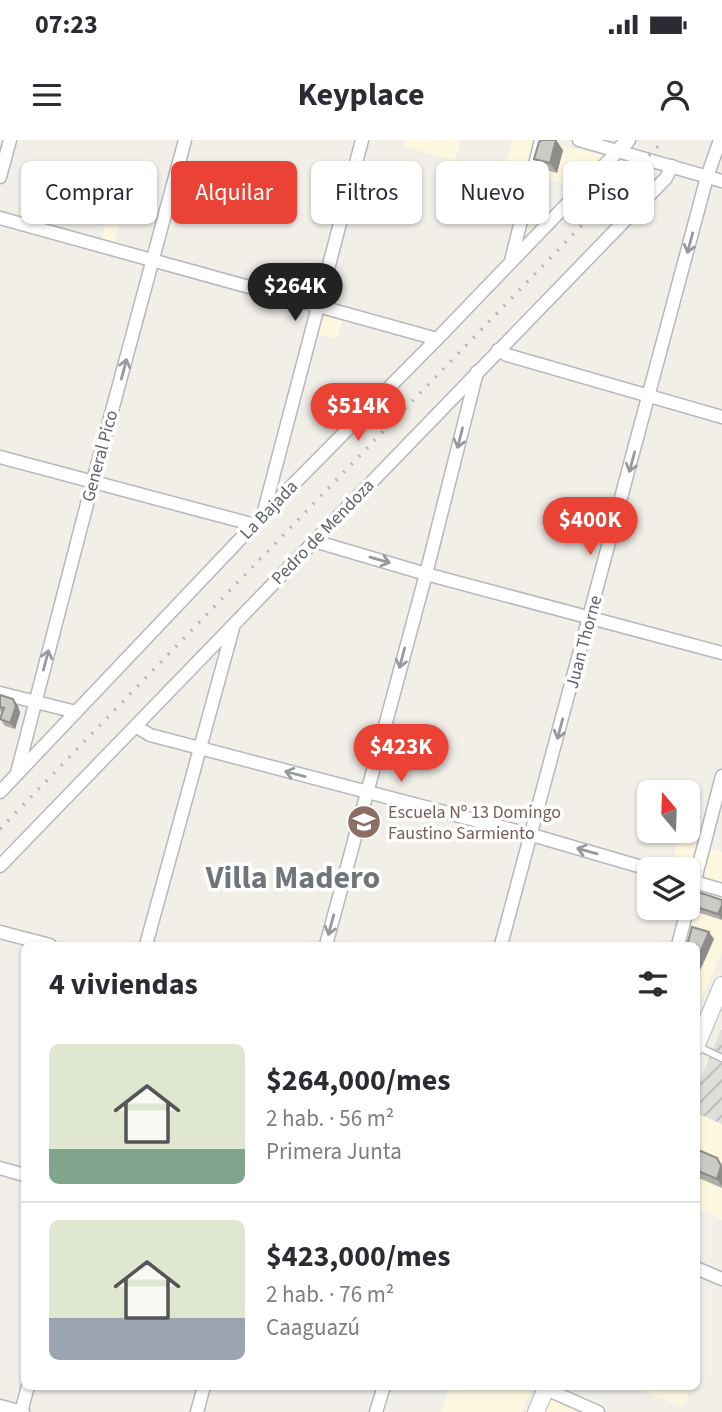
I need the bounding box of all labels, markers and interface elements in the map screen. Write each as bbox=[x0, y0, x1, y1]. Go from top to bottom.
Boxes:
text: 07:23 bbox=[35, 6, 98, 43]
text: Keyplace bbox=[297, 72, 425, 118]
icon: menu bbox=[28, 76, 66, 114]
icon: person bbox=[656, 76, 694, 114]
chip: Comprar bbox=[21, 161, 157, 224]
chip: Alquilar bbox=[171, 161, 297, 224]
chip: Filtros bbox=[311, 161, 422, 224]
chip: Nuevo bbox=[436, 161, 549, 224]
chip: Piso bbox=[563, 161, 654, 224]
one-way arrow bbox=[683, 231, 696, 253]
pin: $264K bbox=[246, 264, 344, 323]
text: $264K bbox=[264, 269, 326, 302]
one-way arrow bbox=[118, 358, 131, 380]
pin: $514K bbox=[309, 384, 407, 443]
text: $514K bbox=[327, 389, 389, 422]
street label: General Pico bbox=[76, 407, 124, 505]
one-way arrow bbox=[453, 426, 466, 449]
one-way arrow bbox=[625, 451, 638, 473]
street label: Pedro de Mendoza bbox=[266, 474, 380, 590]
street label: La Bajada bbox=[234, 475, 304, 545]
pin: $400K bbox=[541, 498, 639, 557]
text: $400K bbox=[559, 503, 621, 536]
one-way arrow bbox=[369, 555, 391, 568]
street label: Juan Thorne bbox=[560, 593, 608, 691]
one-way arrow bbox=[395, 647, 408, 669]
one-way arrow bbox=[40, 649, 53, 672]
one-way arrow bbox=[553, 718, 566, 740]
pin: $423K bbox=[352, 724, 450, 784]
text: $423K bbox=[370, 730, 432, 763]
one-way arrow bbox=[285, 767, 307, 780]
north arrow bbox=[637, 780, 700, 844]
map controls bbox=[637, 780, 700, 920]
place label: Escuela Nº 13 Domingo Faustino Sarmiento bbox=[388, 800, 561, 846]
school or university icon: Escuela Nº 13 Domingo Faustino Sarmiento bbox=[345, 803, 383, 841]
one-way arrow bbox=[576, 843, 598, 856]
district label: Villa Madero bbox=[205, 855, 380, 901]
button: layers bbox=[637, 857, 700, 920]
one-way arrow bbox=[324, 913, 337, 936]
text: 4 viviendas bbox=[49, 963, 198, 1006]
icon: filters bbox=[634, 965, 672, 1003]
text: $264,000/mes bbox=[266, 1059, 451, 1102]
icon: home bbox=[105, 1072, 189, 1156]
text: 2 hab. · 56 m² bbox=[266, 1102, 394, 1135]
text: Primera Junta bbox=[266, 1135, 402, 1168]
text: $423,000/mes bbox=[266, 1235, 451, 1278]
icon: home bbox=[105, 1248, 189, 1332]
text: 2 hab. · 76 m² bbox=[266, 1278, 394, 1311]
text: Caaguazú bbox=[266, 1311, 360, 1344]

